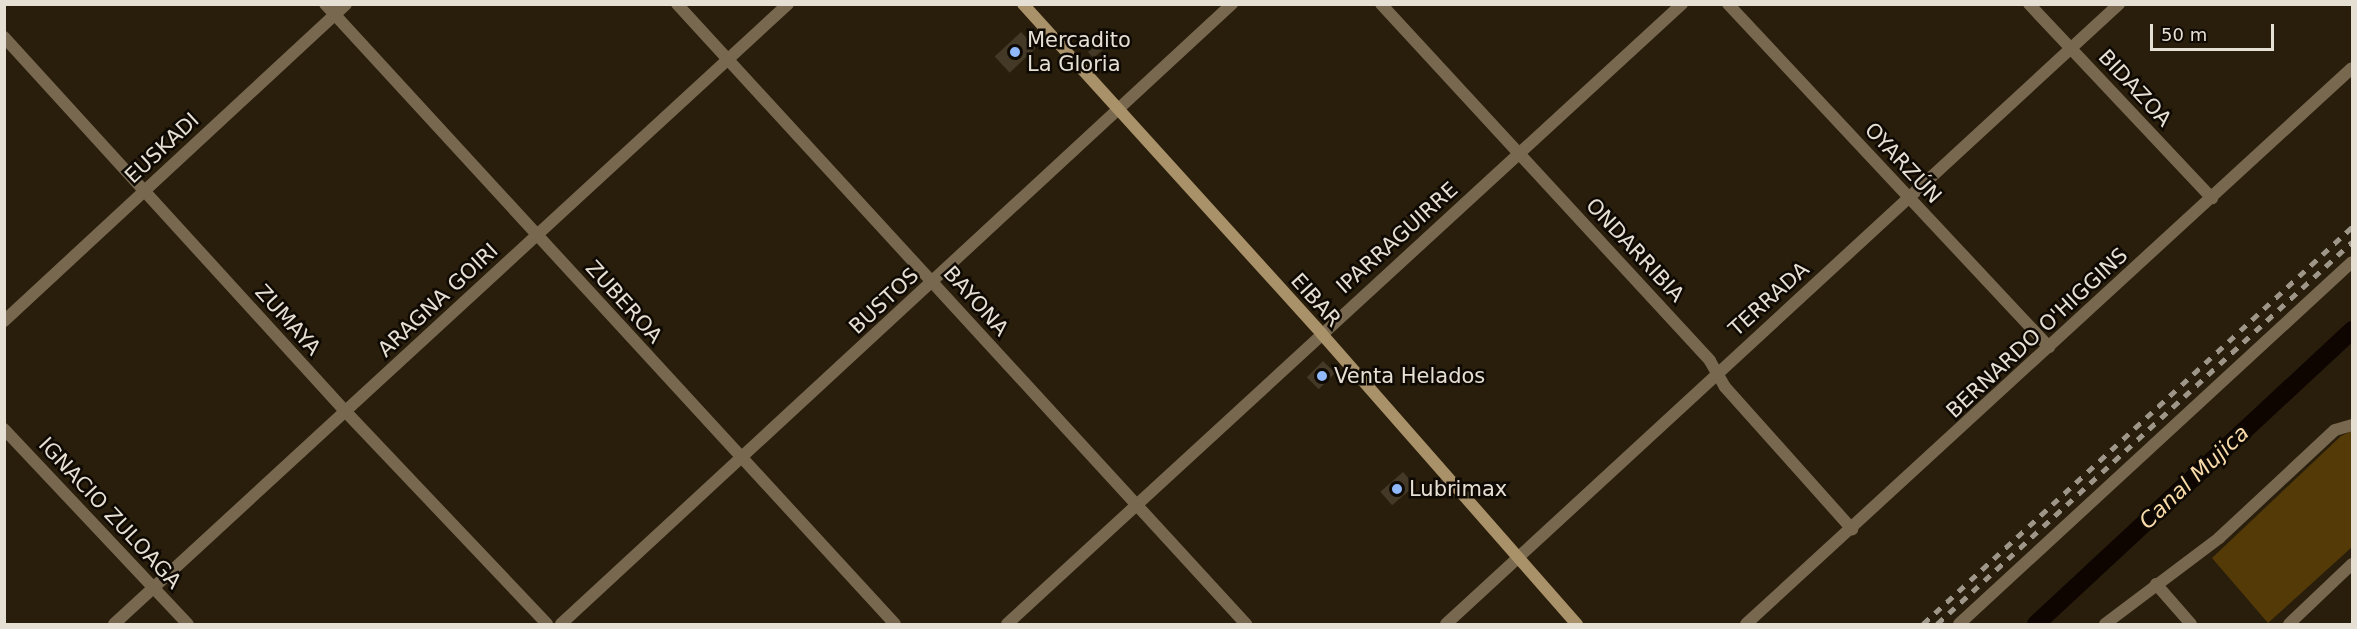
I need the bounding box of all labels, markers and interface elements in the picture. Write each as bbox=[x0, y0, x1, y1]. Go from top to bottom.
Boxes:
scale bar bbox=[2153, 12, 2278, 50]
text: 50 m bbox=[2161, 24, 2207, 45]
place label: Mercadito La Gloria bbox=[1027, 27, 1131, 77]
street label: BIDAZOA bbox=[2093, 44, 2177, 132]
marker: Mercadito La Gloria bbox=[1008, 45, 1022, 59]
street label: EUSKADI bbox=[120, 107, 204, 189]
street label: OYARZÚN bbox=[1859, 117, 1947, 209]
street label: IPARRAGUIRRE bbox=[1331, 177, 1463, 299]
street label: ONDARRIBIA bbox=[1581, 193, 1689, 307]
street label: ARAGNA GOIRI bbox=[373, 238, 503, 362]
street label: BERNARDO O'HIGGINS bbox=[1941, 243, 2133, 423]
street label: ZUBEROA bbox=[580, 255, 668, 349]
street label: TERRADA bbox=[1724, 257, 1814, 341]
street label: BAYONA bbox=[938, 261, 1014, 341]
street label: BUSTOS bbox=[844, 263, 924, 339]
street label: EIBAR bbox=[1286, 268, 1346, 332]
street label: ZUMAYA bbox=[250, 280, 326, 360]
place label: Venta Helados bbox=[1334, 363, 1485, 389]
marker: Venta Helados bbox=[1315, 369, 1329, 383]
water label: Canal Mujica bbox=[2134, 420, 2254, 534]
street label: IGNACIO ZULOAGA bbox=[33, 432, 187, 594]
place label: Lubrimax bbox=[1409, 476, 1507, 502]
marker: Lubrimax bbox=[1390, 482, 1404, 496]

